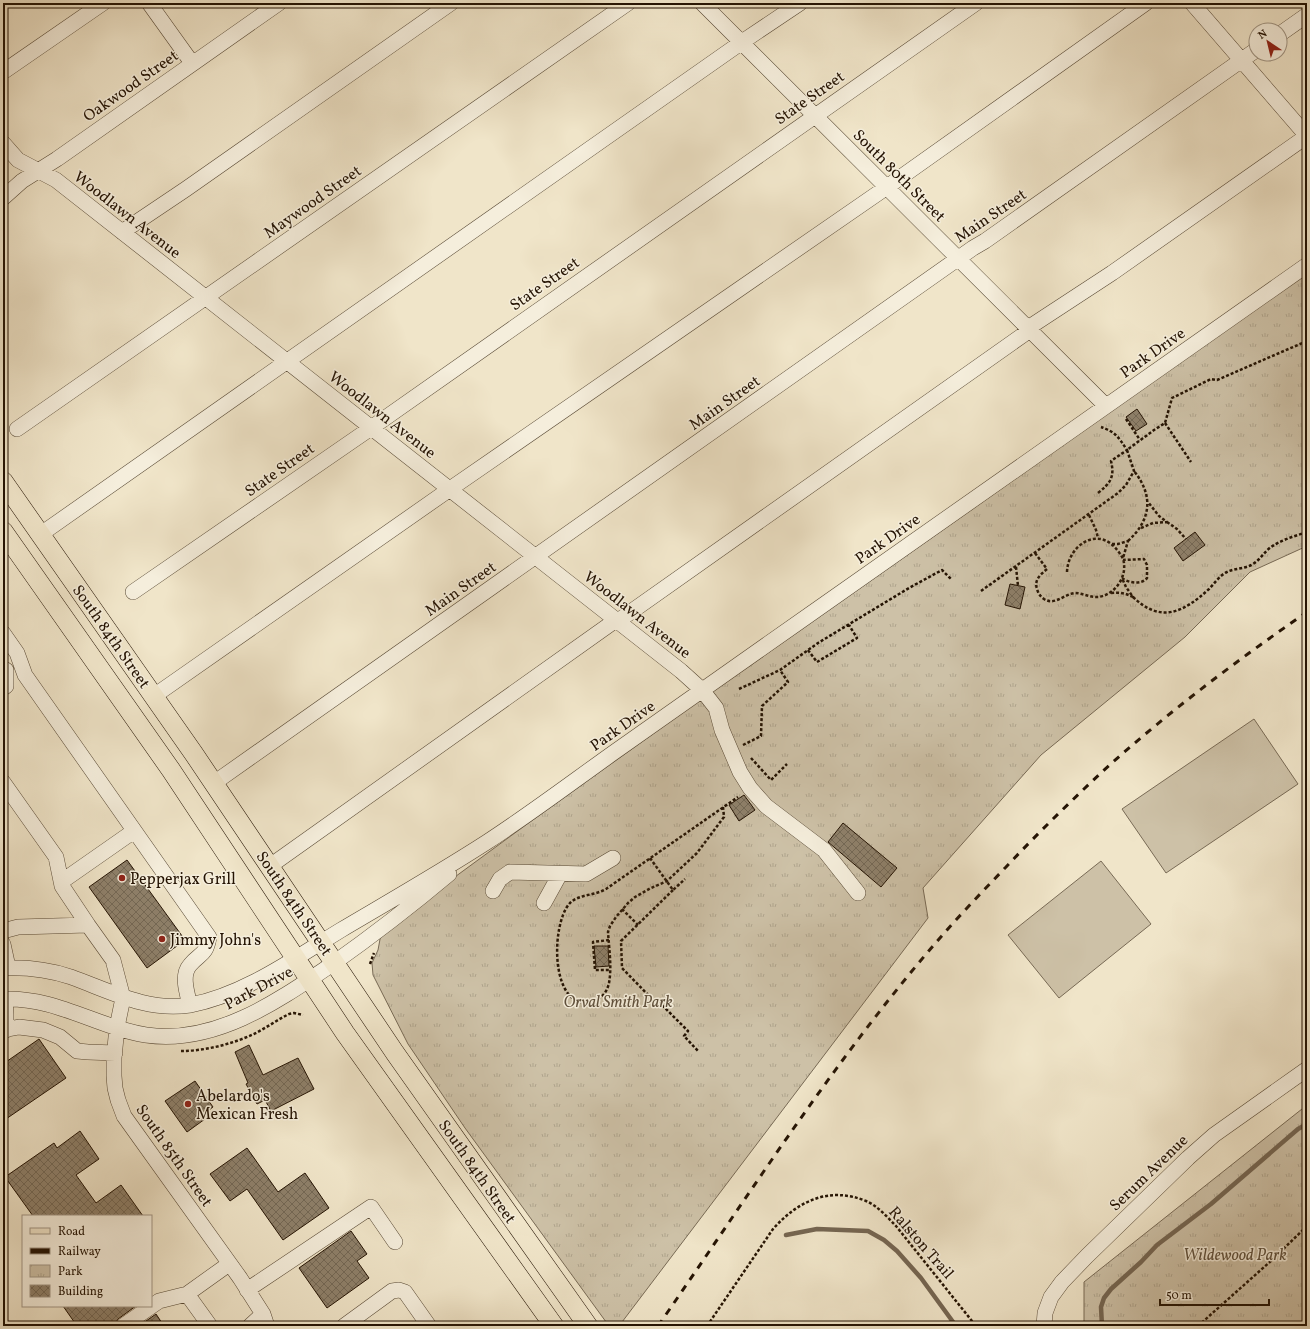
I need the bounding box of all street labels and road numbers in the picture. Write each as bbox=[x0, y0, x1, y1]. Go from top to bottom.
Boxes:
street label: Oakwood Street bbox=[79, 45, 184, 128]
street label: State Street bbox=[771, 66, 850, 131]
street label: South 80th Street bbox=[847, 125, 950, 228]
street label: Maywood Street bbox=[260, 161, 367, 244]
street label: Woodlawn Avenue bbox=[69, 167, 185, 264]
street label: Main Street bbox=[951, 184, 1032, 249]
street label: State Street bbox=[506, 252, 585, 317]
street label: Park Drive bbox=[1116, 323, 1190, 384]
street label: Woodlawn Avenue bbox=[324, 367, 440, 464]
street label: Main Street bbox=[685, 371, 766, 436]
street label: State Street bbox=[241, 438, 320, 503]
street label: Park Drive bbox=[851, 509, 925, 570]
street label: Main Street bbox=[421, 557, 502, 622]
street label: Woodlawn Avenue bbox=[579, 567, 695, 664]
street label: South 84th Street bbox=[66, 581, 155, 694]
street label: Park Drive bbox=[586, 696, 660, 757]
street label: South 84th Street bbox=[250, 847, 337, 961]
street label: Park Drive bbox=[221, 961, 297, 1016]
street label: South 85th Street bbox=[130, 1100, 217, 1212]
street label: South 84th Street bbox=[432, 1116, 521, 1229]
street label: Serum Avenue bbox=[1105, 1130, 1194, 1217]
street label: Ralston Trail bbox=[883, 1202, 958, 1285]

